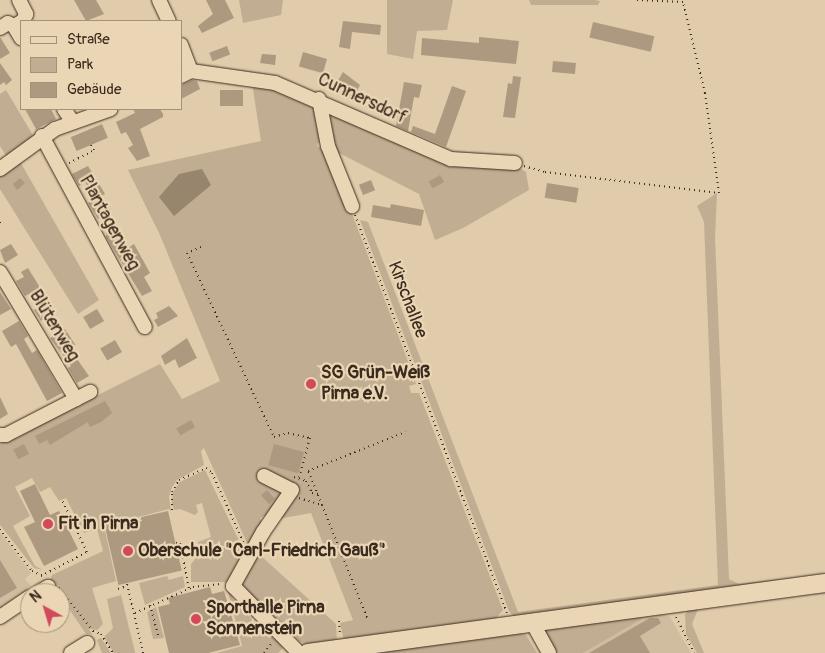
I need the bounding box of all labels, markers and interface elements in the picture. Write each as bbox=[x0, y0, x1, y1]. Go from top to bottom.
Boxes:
legend bbox=[20, 20, 182, 110]
text: Straße bbox=[67, 30, 110, 49]
text: Park bbox=[67, 55, 93, 74]
street label: Cunnersdorf bbox=[314, 69, 410, 129]
text: Gebäude bbox=[67, 80, 121, 99]
street label: Plantagenweg bbox=[74, 172, 144, 274]
street label: Kirschallee bbox=[382, 258, 432, 342]
street label: Blütenweg bbox=[24, 286, 84, 366]
place label: SG Grün-Weiß Pirna e.V. bbox=[321, 363, 430, 406]
marker: SG Grün-Weiß Pirna e.V. bbox=[305, 378, 317, 390]
place label: Fit in Pirna bbox=[58, 513, 138, 535]
marker: Fit in Pirna bbox=[42, 518, 54, 530]
place label: Oberschule "Carl-Friedrich Gauß" bbox=[138, 540, 386, 562]
marker: Oberschule "Carl-Friedrich Gauß" bbox=[122, 545, 134, 557]
north arrow bbox=[20, 583, 70, 633]
text: N bbox=[27, 587, 45, 606]
place label: Sporthalle Pirna Sonnenstein bbox=[206, 598, 325, 640]
marker: Sporthalle Pirna Sonnenstein bbox=[190, 613, 202, 625]

